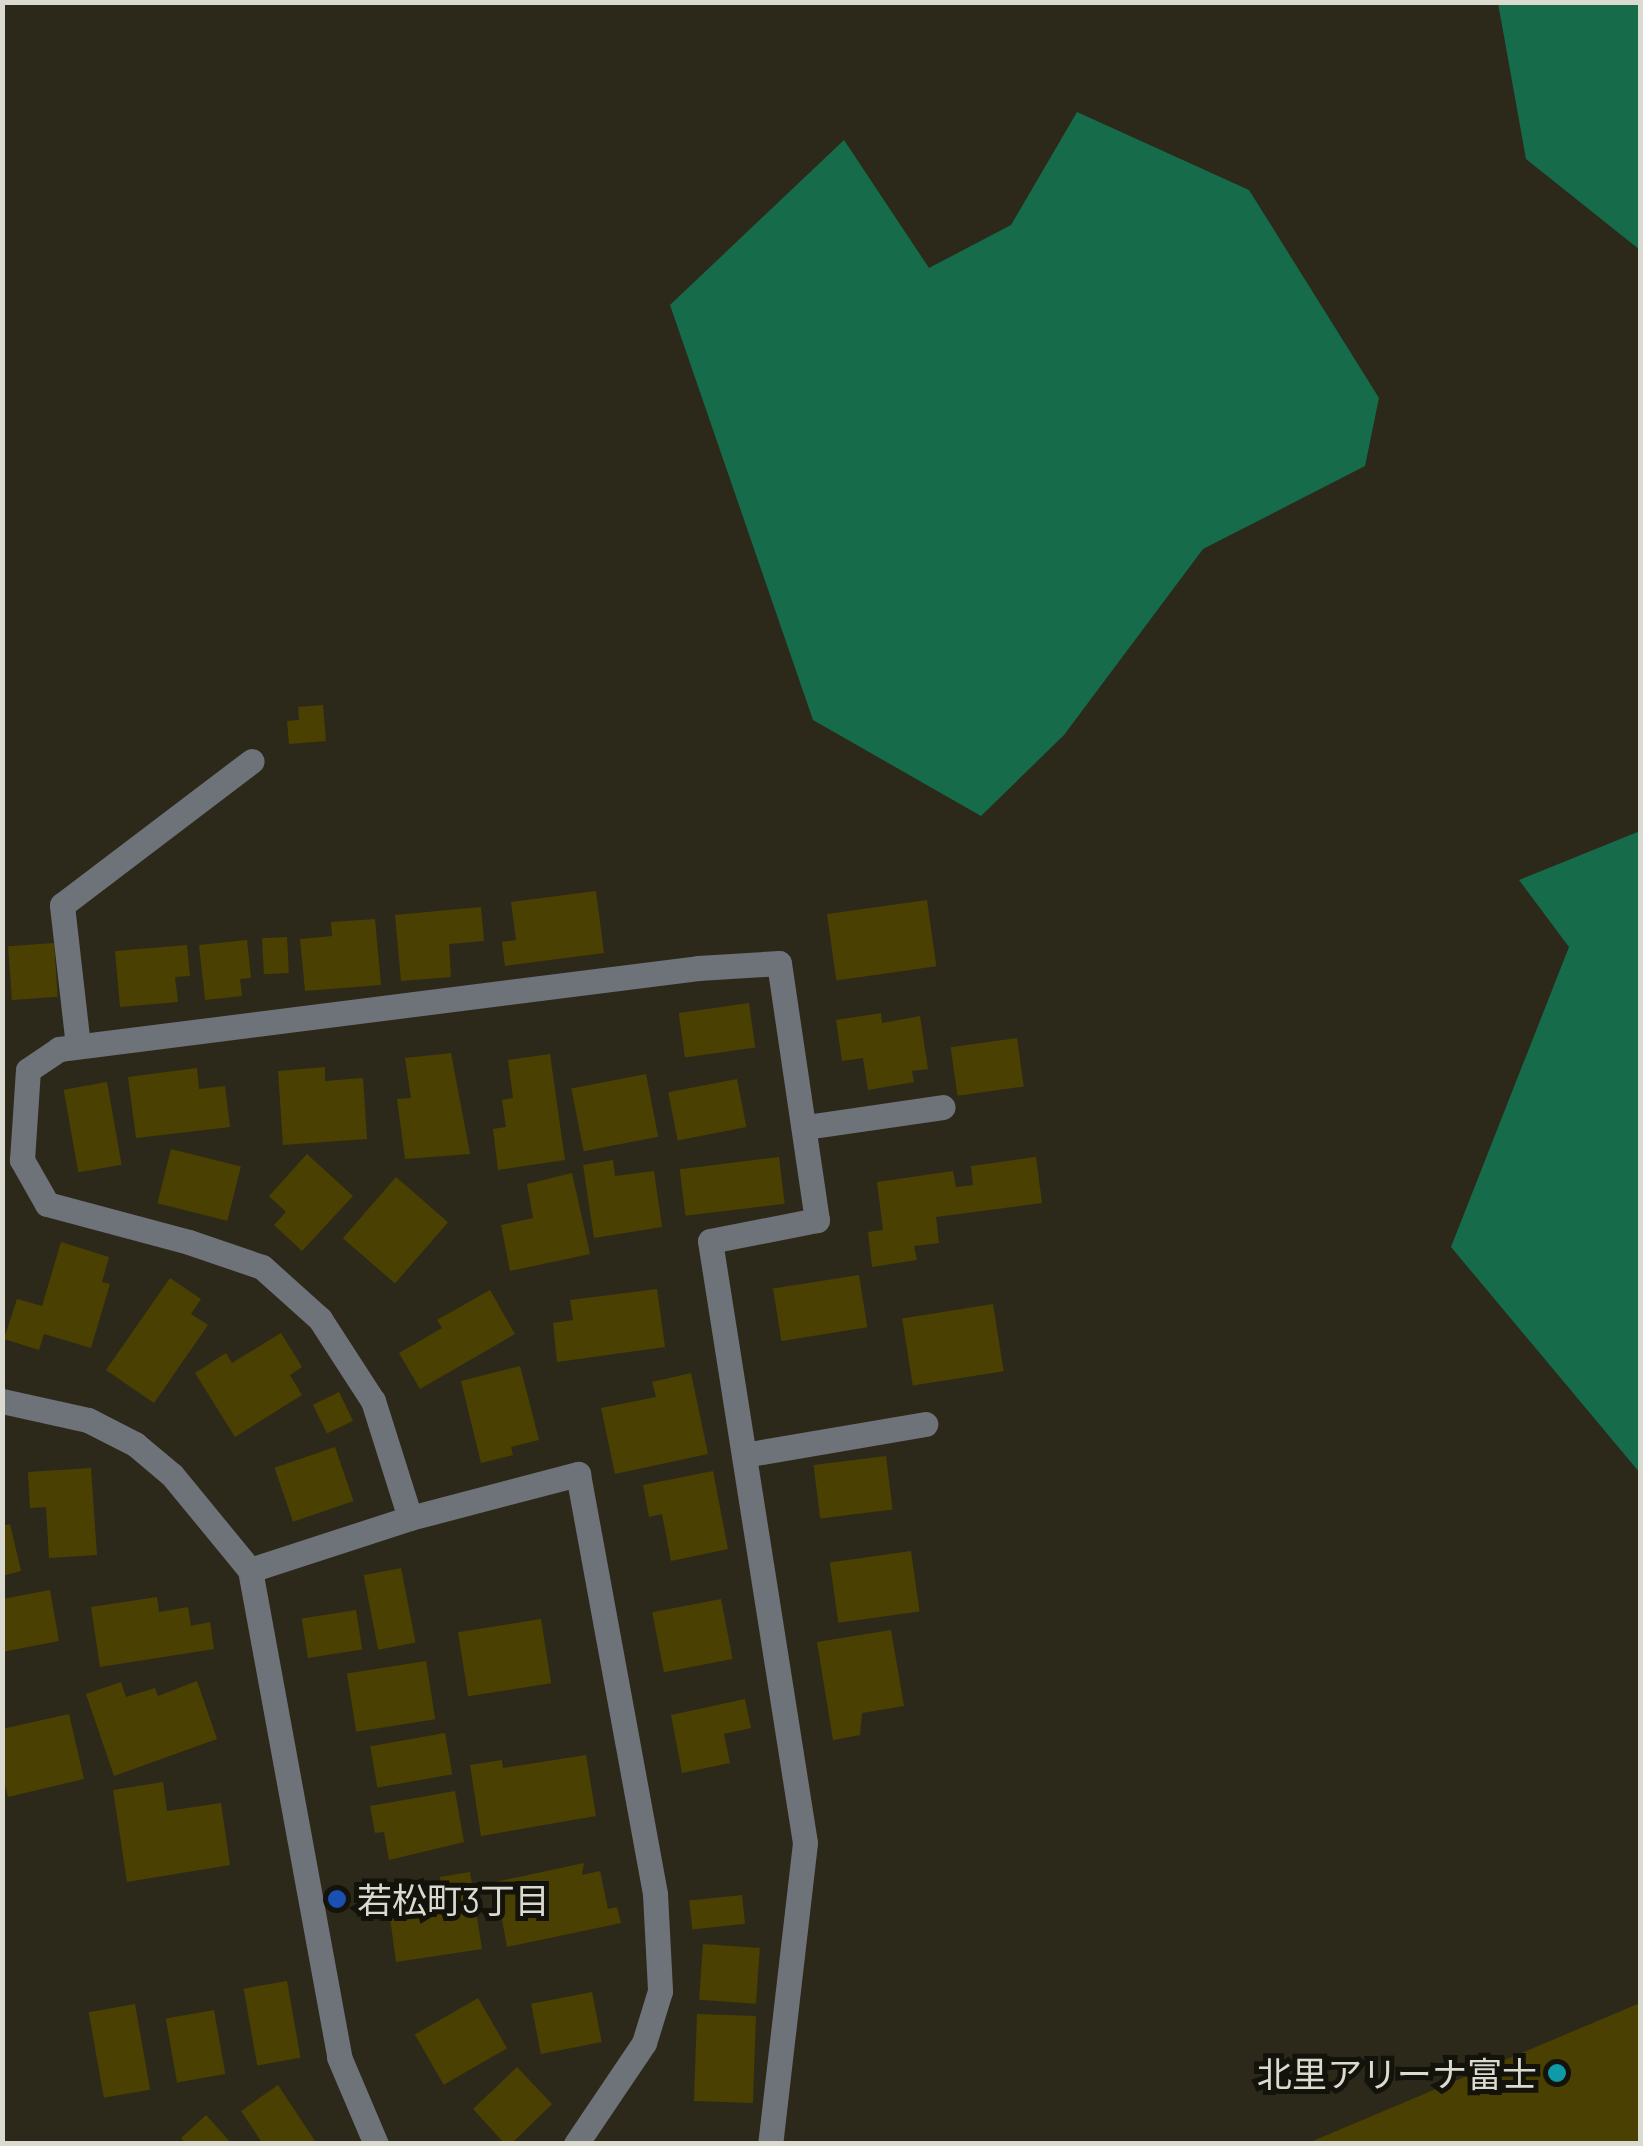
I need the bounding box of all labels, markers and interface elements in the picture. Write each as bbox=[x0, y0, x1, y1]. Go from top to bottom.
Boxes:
place label: 若松町3丁目 bbox=[357, 1878, 550, 1920]
marker: 若松町3丁目 bbox=[326, 1888, 348, 1910]
place label: 北里アリーナ富士 bbox=[1257, 2052, 1537, 2094]
marker: 北里アリーナ富士 bbox=[1546, 2062, 1568, 2084]

